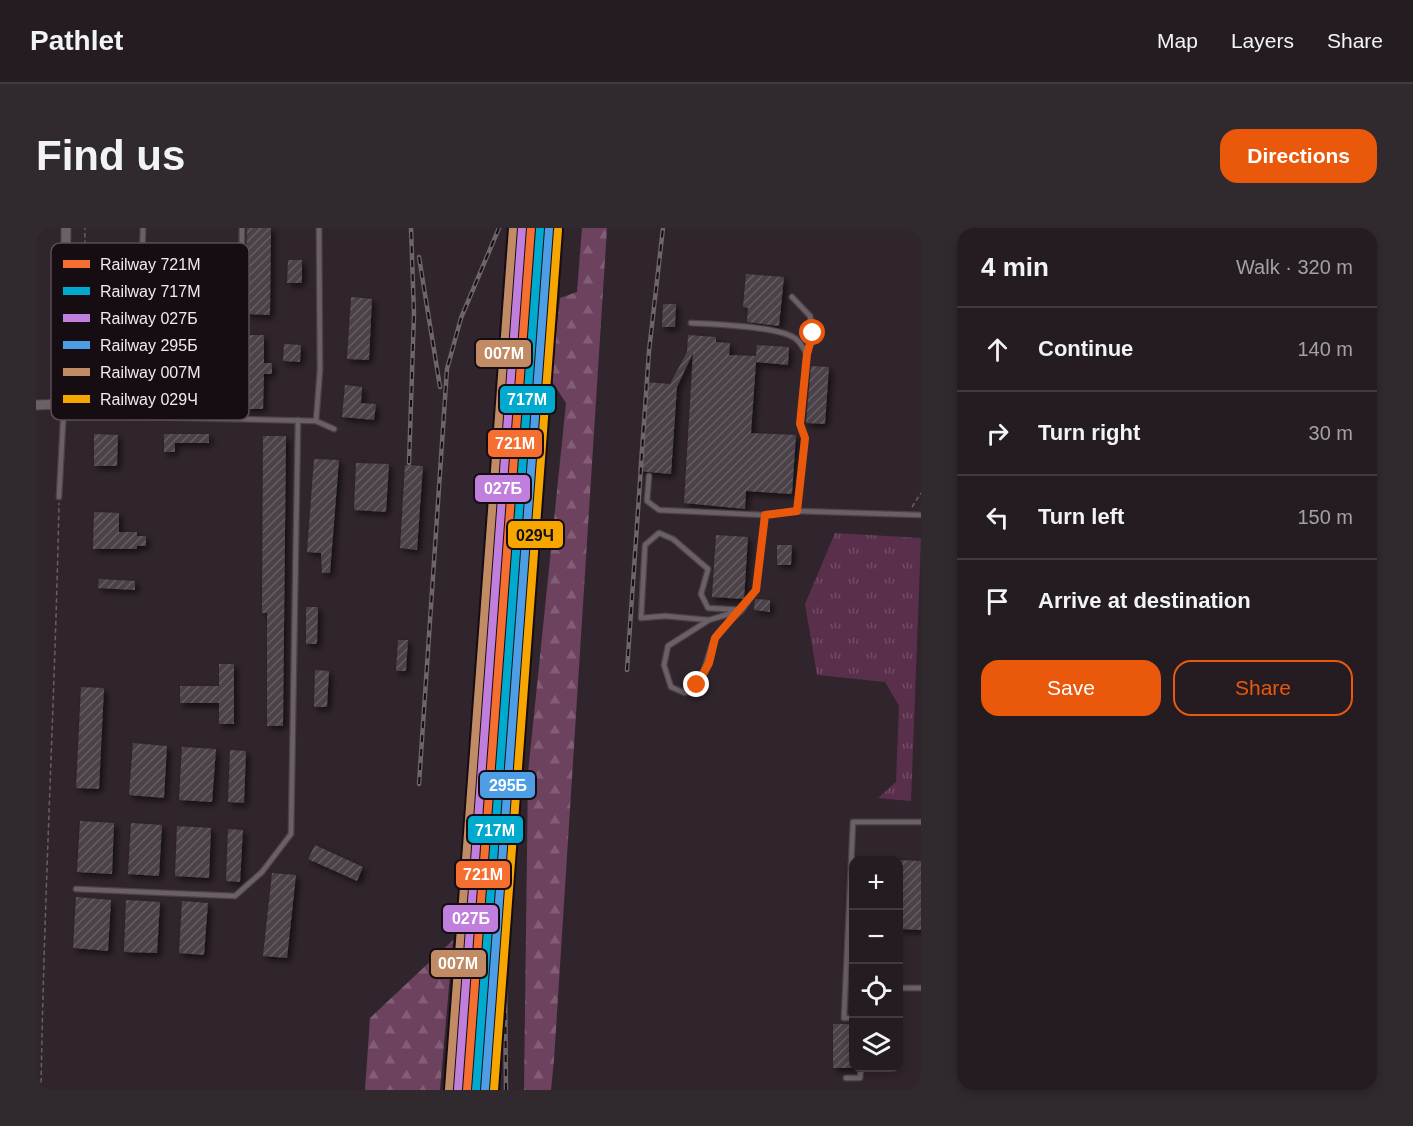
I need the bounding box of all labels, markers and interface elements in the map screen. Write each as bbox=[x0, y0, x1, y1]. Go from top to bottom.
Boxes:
text: Pathlet bbox=[30, 25, 123, 56]
text: Map bbox=[1157, 29, 1198, 52]
text: Layers bbox=[1231, 29, 1294, 52]
text: Share bbox=[1327, 29, 1383, 52]
button: Directions bbox=[1220, 129, 1377, 183]
text: Find us bbox=[36, 132, 185, 179]
legend bbox=[51, 243, 249, 420]
text: 4 min bbox=[981, 252, 1049, 282]
text: Railway 721М bbox=[100, 256, 200, 273]
text: Walk · 320 m bbox=[1236, 256, 1353, 278]
text: Railway 717М bbox=[100, 283, 200, 300]
text: Railway 027Б bbox=[100, 310, 198, 327]
route start bbox=[799, 319, 825, 345]
icon: ahead bbox=[981, 333, 1014, 366]
text: Continue bbox=[1038, 336, 1133, 361]
text: Railway 295Б bbox=[100, 337, 198, 354]
text: 140 m bbox=[1297, 338, 1353, 360]
line badge: 007М bbox=[475, 339, 532, 368]
text: 007М bbox=[484, 345, 524, 362]
text: Railway 007М bbox=[100, 364, 200, 381]
line badge: 717М bbox=[499, 385, 556, 414]
text: Railway 029Ч bbox=[100, 391, 198, 408]
text: 717М bbox=[507, 391, 547, 408]
icon: right bbox=[981, 417, 1014, 450]
text: Turn right bbox=[1038, 420, 1140, 445]
text: 30 m bbox=[1309, 422, 1353, 444]
line badge: 721М bbox=[487, 429, 543, 458]
text: 721М bbox=[495, 435, 535, 452]
line badge: 027Б bbox=[474, 474, 531, 503]
text: 027Б bbox=[484, 480, 522, 497]
icon: left bbox=[981, 501, 1014, 534]
text: Turn left bbox=[1038, 504, 1124, 529]
text: 150 m bbox=[1297, 506, 1353, 528]
line badge: 029Ч bbox=[507, 520, 564, 549]
text: 029Ч bbox=[516, 527, 554, 544]
icon: arrive bbox=[981, 585, 1014, 618]
text: Arrive at destination bbox=[1038, 588, 1251, 613]
button: Save bbox=[981, 660, 1161, 716]
button: Share bbox=[1173, 660, 1353, 716]
route end bbox=[683, 671, 709, 697]
line badge: 295Б bbox=[479, 771, 536, 799]
text: 295Б bbox=[489, 777, 527, 794]
line badge: 717М bbox=[467, 815, 524, 844]
text: 717М bbox=[475, 822, 515, 839]
map controls bbox=[849, 856, 903, 1072]
button: + bbox=[849, 856, 903, 910]
line badge: 721М bbox=[455, 860, 511, 889]
text: 721М bbox=[463, 866, 503, 883]
line badge: 027Б bbox=[442, 904, 499, 933]
text: 027Б bbox=[452, 910, 490, 927]
button: − bbox=[849, 910, 903, 964]
line badge: 007М bbox=[430, 949, 487, 978]
text: 007М bbox=[438, 955, 478, 972]
button: locate bbox=[849, 964, 903, 1018]
button: layers bbox=[849, 1018, 903, 1072]

